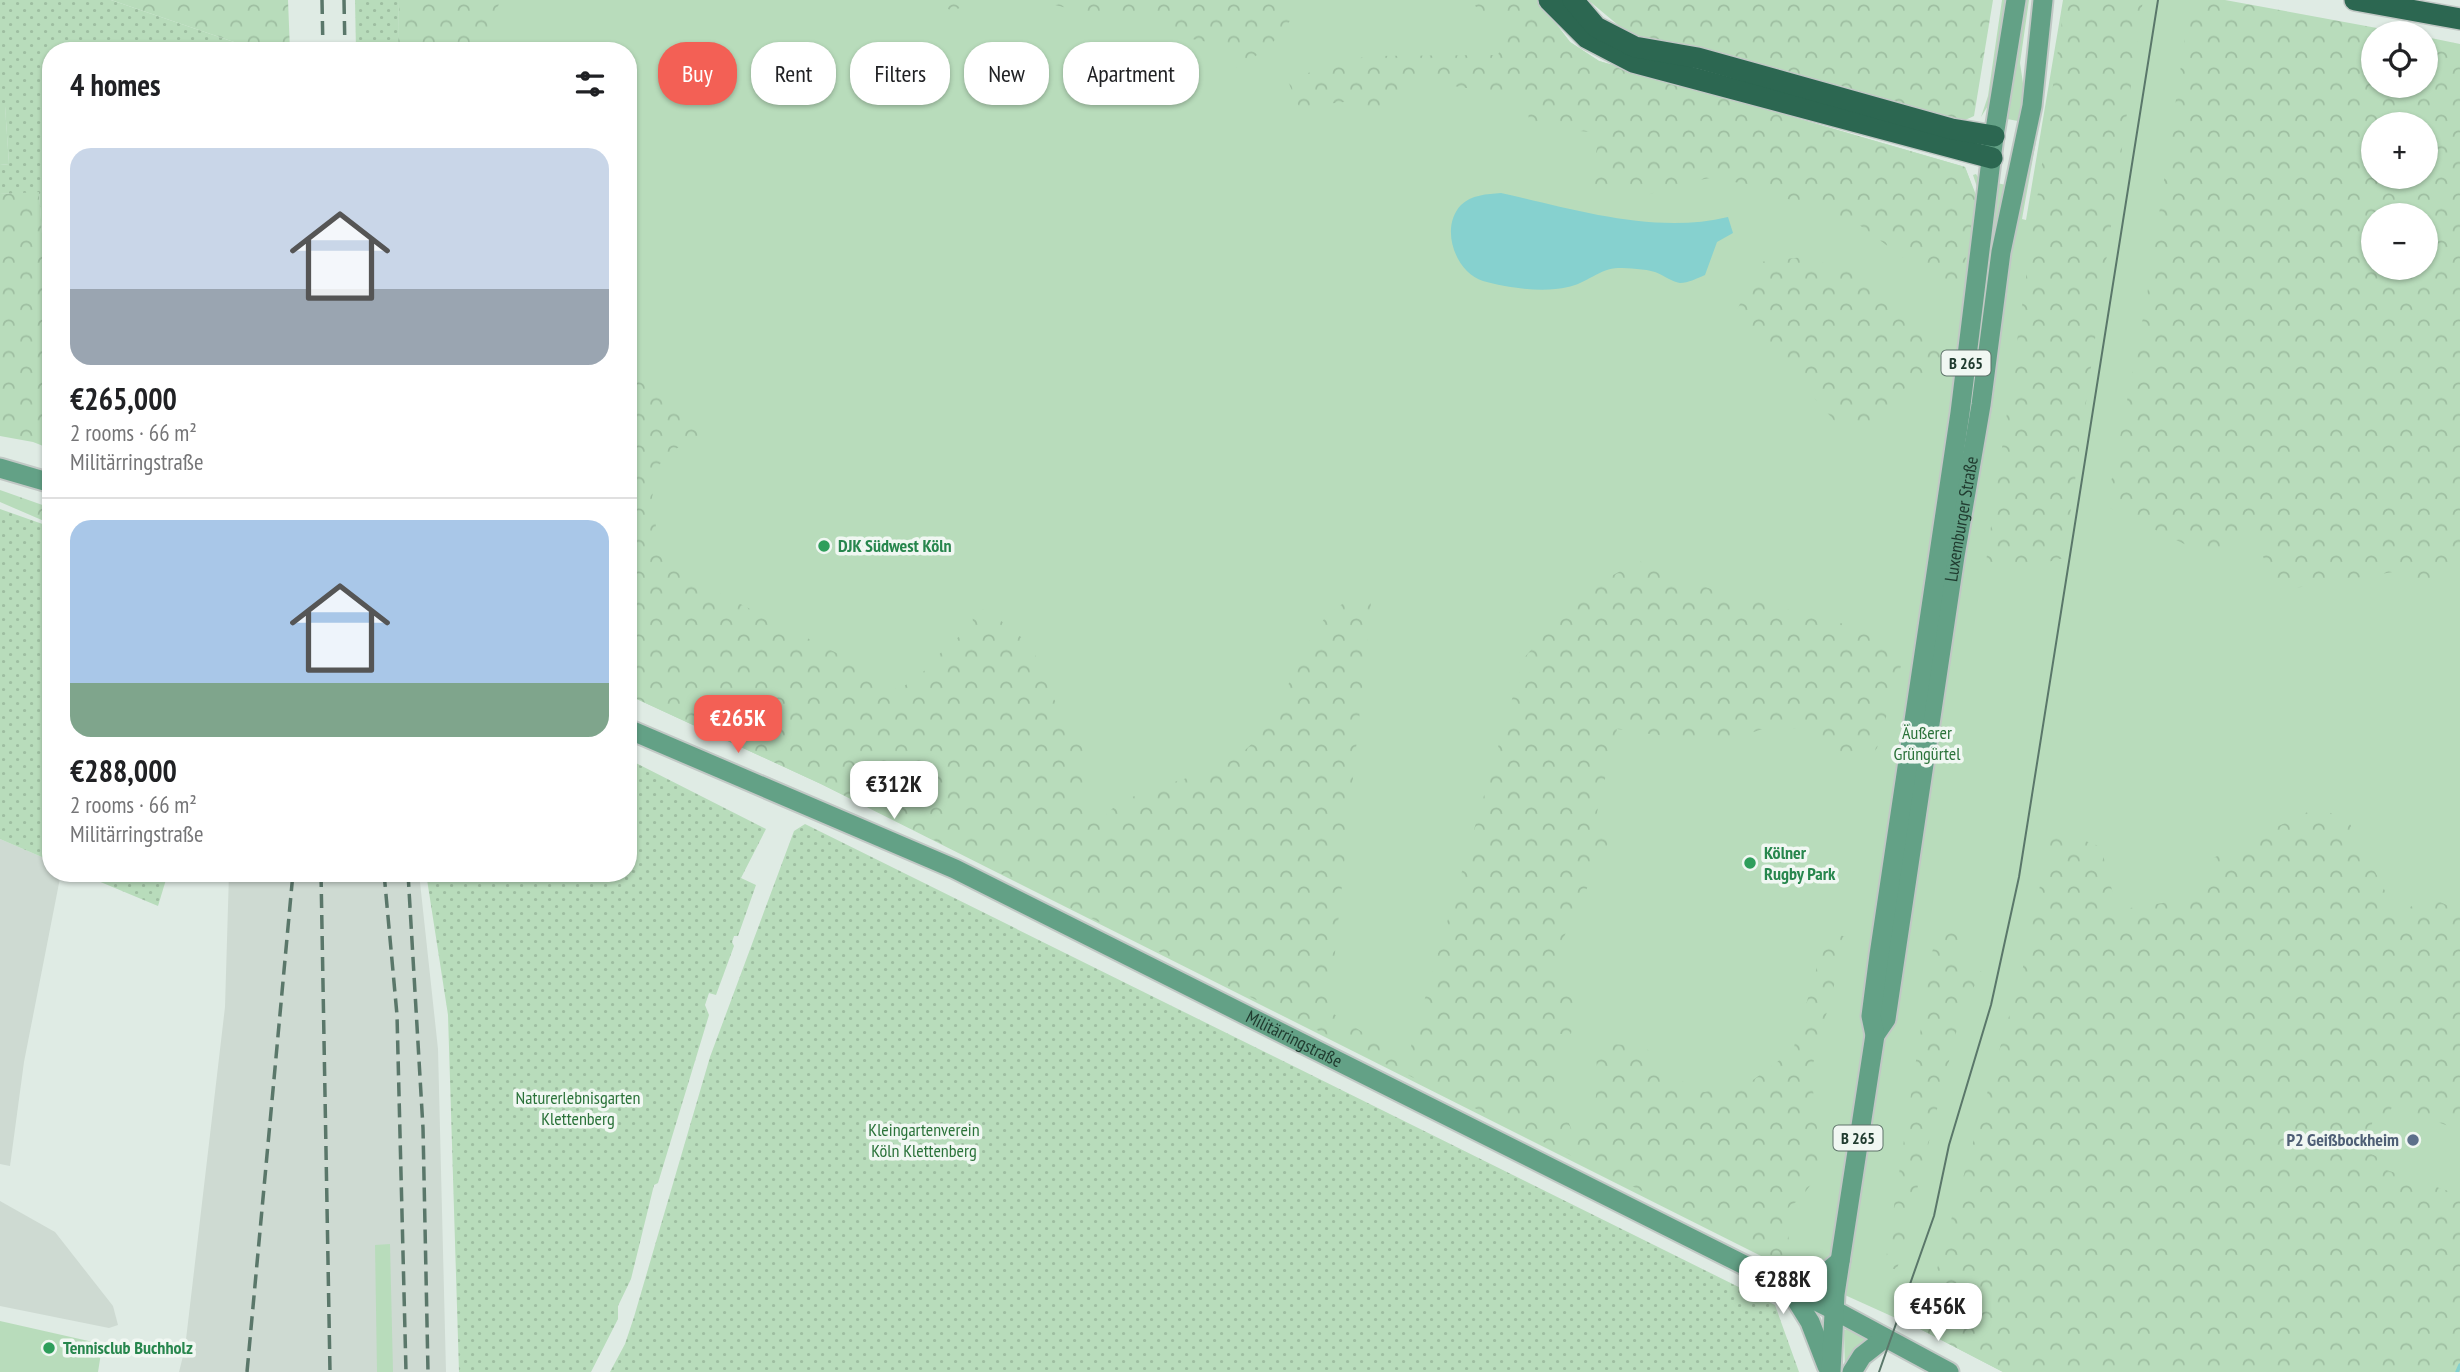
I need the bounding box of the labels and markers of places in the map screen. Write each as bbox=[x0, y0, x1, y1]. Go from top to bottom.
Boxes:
place label: DJK Südwest Köln bbox=[838, 534, 952, 557]
marker: DJK Südwest Köln bbox=[816, 538, 832, 554]
pin: €265K bbox=[689, 696, 787, 755]
pin: €312K bbox=[845, 762, 943, 821]
place label: Kölner Rugby Park bbox=[1764, 841, 1836, 885]
marker: Kölner Rugby Park bbox=[1742, 855, 1758, 871]
place label: P2 Geißbockheim bbox=[2286, 1128, 2399, 1151]
marker: P2 Geißbockheim bbox=[2405, 1132, 2421, 1148]
pin: €288K bbox=[1734, 1256, 1832, 1316]
pin: €456K bbox=[1889, 1284, 1987, 1343]
place label: Tennisclub Buchholz bbox=[63, 1336, 193, 1359]
marker: Tennisclub Buchholz bbox=[41, 1340, 57, 1356]

